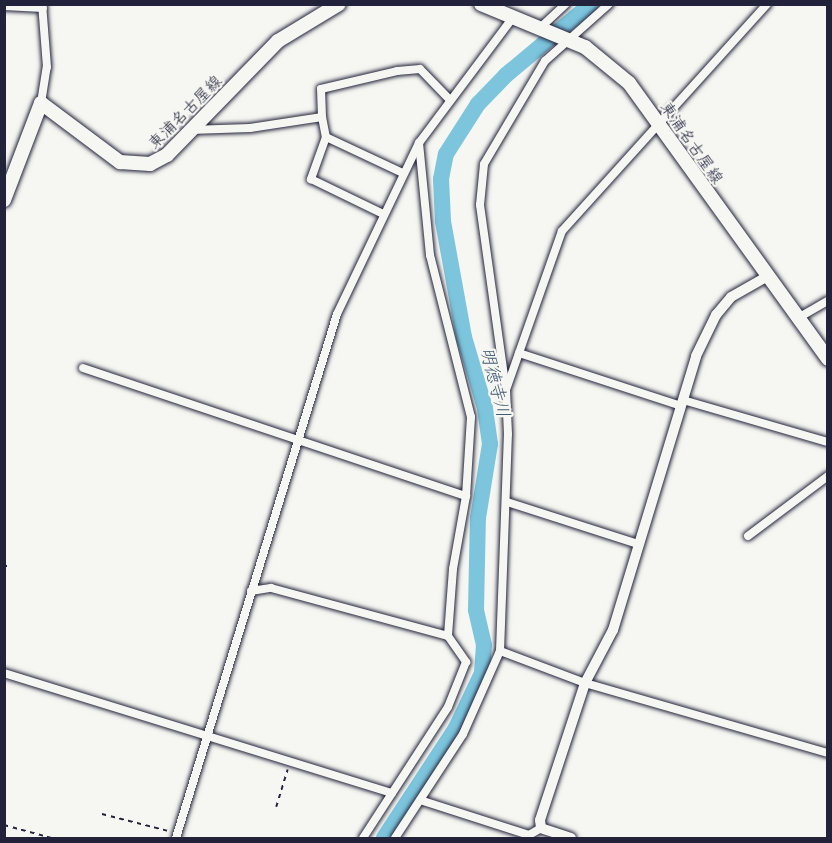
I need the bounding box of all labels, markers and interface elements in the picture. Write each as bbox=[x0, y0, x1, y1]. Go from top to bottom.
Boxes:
street label: 東浦名古屋線 bbox=[143, 70, 225, 152]
street label: 東浦名古屋線 bbox=[658, 97, 728, 187]
water label: 明徳寺川 bbox=[477, 344, 515, 420]

